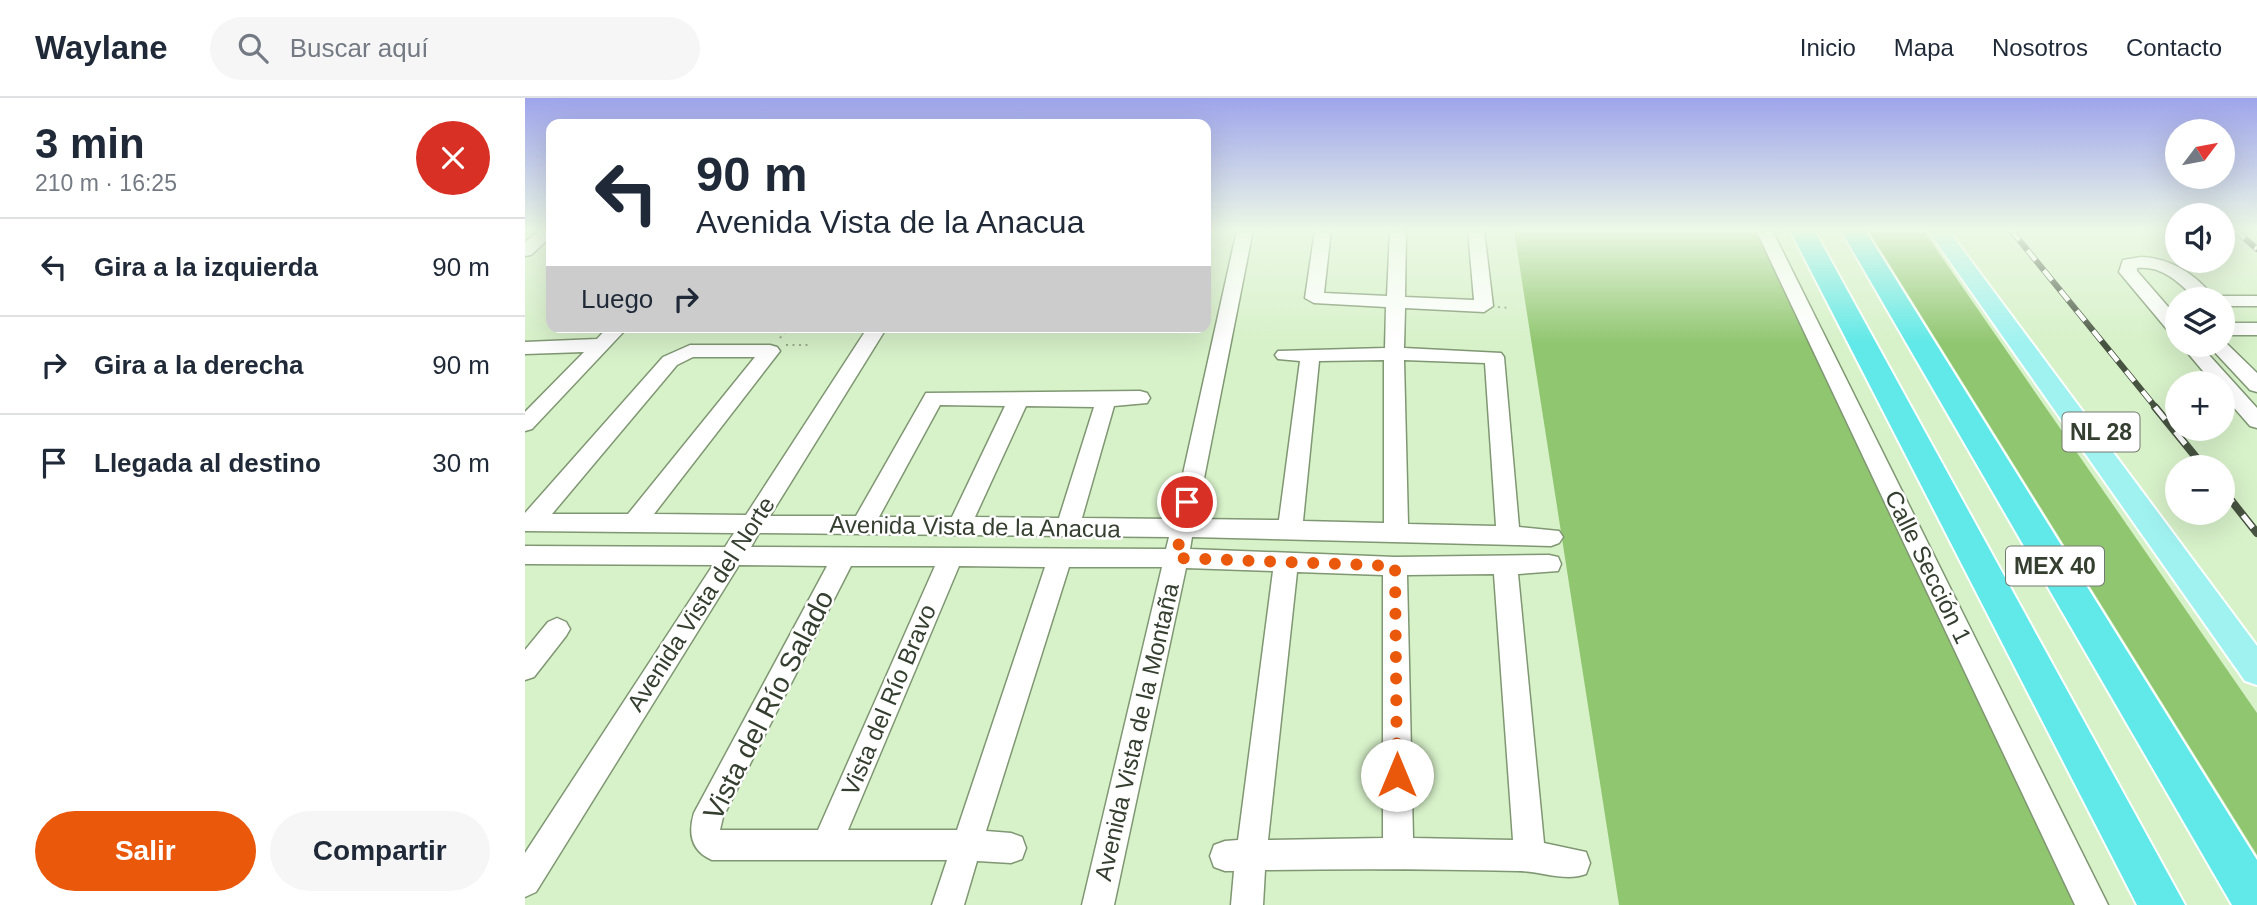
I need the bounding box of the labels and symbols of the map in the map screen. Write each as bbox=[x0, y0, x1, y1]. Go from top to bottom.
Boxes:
north arrow bbox=[2165, 119, 2235, 189]
road number: NL 28 bbox=[2063, 412, 2139, 452]
pin bbox=[1157, 472, 1217, 532]
street label: Calle Sección 1 bbox=[1880, 486, 1977, 648]
street label: Avenida Vista del Norte bbox=[621, 492, 780, 716]
street label: Avenida Vista de la Anacua bbox=[829, 510, 1122, 543]
road number: MEX 40 bbox=[2006, 546, 2104, 586]
street label: Avenida Vista de la Montaña bbox=[1089, 580, 1184, 883]
street label: Vista del Río Salado bbox=[697, 585, 840, 825]
street label: Vista del Río Bravo bbox=[836, 600, 941, 799]
position arrow bbox=[1360, 738, 1434, 812]

